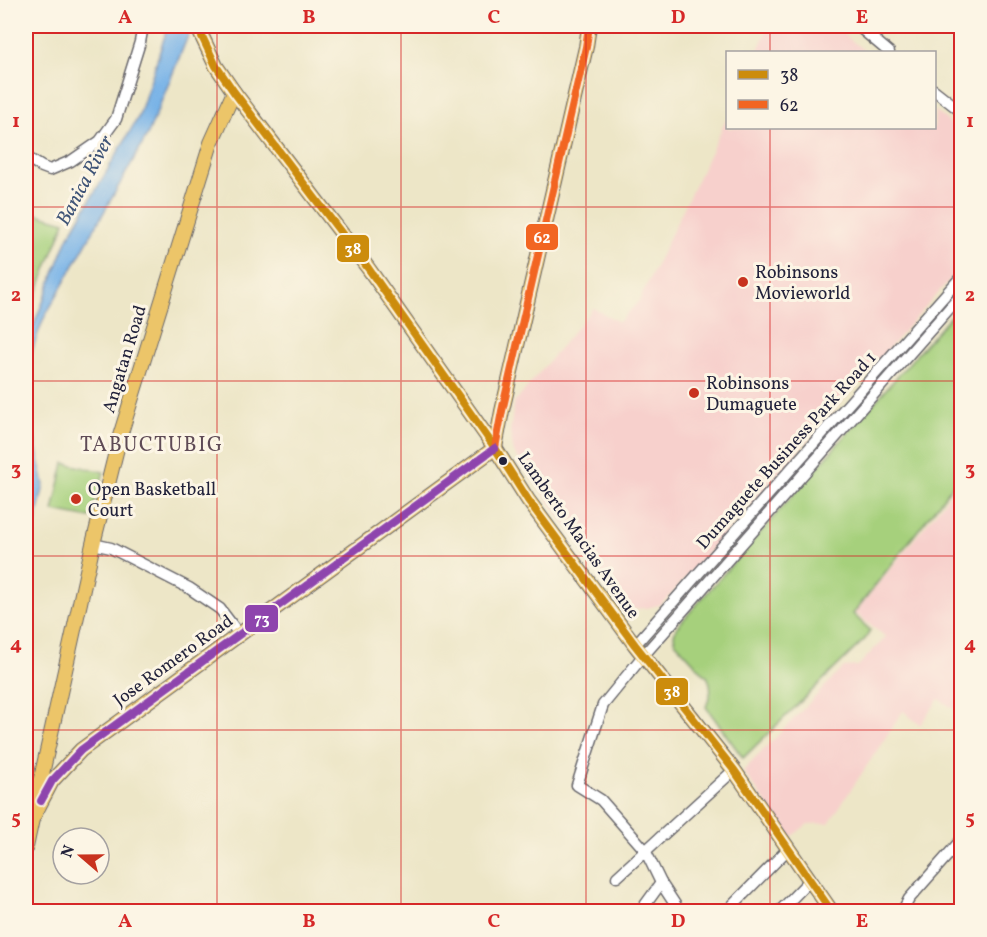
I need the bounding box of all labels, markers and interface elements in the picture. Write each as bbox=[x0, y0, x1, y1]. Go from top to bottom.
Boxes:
text: A bbox=[118, 4, 132, 32]
text: B bbox=[302, 4, 316, 32]
text: C bbox=[488, 4, 501, 32]
text: D bbox=[671, 4, 685, 32]
text: E bbox=[856, 4, 868, 32]
legend bbox=[726, 51, 936, 129]
text: 38 bbox=[780, 64, 798, 89]
text: 62 bbox=[780, 94, 799, 119]
text: 1 bbox=[12, 108, 20, 136]
text: 1 bbox=[966, 108, 974, 136]
water label: Banica River bbox=[50, 130, 121, 231]
line badge: 62 bbox=[525, 223, 559, 251]
text: 62 bbox=[533, 228, 551, 250]
line badge: 38 bbox=[336, 234, 370, 263]
text: 38 bbox=[345, 239, 361, 261]
place label: Robinsons Movieworld bbox=[755, 261, 850, 307]
marker: Robinsons Movieworld bbox=[736, 275, 750, 289]
text: 2 bbox=[11, 282, 21, 310]
text: 2 bbox=[965, 282, 975, 310]
street label: Angatan Road bbox=[97, 302, 154, 416]
street label: Dumaguete Business Park Road 1 bbox=[691, 347, 883, 556]
place label: Robinsons Dumaguete bbox=[706, 372, 797, 418]
marker: Robinsons Dumaguete bbox=[687, 386, 701, 400]
district label: TABUCTUBIG bbox=[80, 431, 224, 460]
street label: Lamberto Macias Avenue bbox=[511, 447, 645, 624]
unlabelled marker bbox=[497, 455, 509, 467]
text: 3 bbox=[11, 456, 21, 484]
text: 3 bbox=[965, 456, 975, 484]
place label: Open Basketball Court bbox=[88, 478, 216, 524]
marker: Open Basketball Court bbox=[69, 492, 83, 506]
line badge: 73 bbox=[244, 604, 279, 633]
street label: Jose Romero Road bbox=[109, 609, 239, 713]
text: 73 bbox=[254, 609, 270, 631]
text: 4 bbox=[10, 631, 22, 659]
text: 4 bbox=[964, 631, 976, 659]
line badge: 38 bbox=[655, 677, 689, 706]
text: 38 bbox=[664, 682, 680, 704]
text: 5 bbox=[11, 805, 21, 833]
text: 5 bbox=[965, 805, 975, 833]
north arrow bbox=[51, 826, 111, 886]
text: N bbox=[56, 842, 81, 861]
text: A bbox=[118, 908, 132, 936]
text: B bbox=[302, 908, 316, 936]
text: C bbox=[488, 908, 501, 936]
text: D bbox=[671, 908, 685, 936]
text: E bbox=[856, 908, 868, 936]

